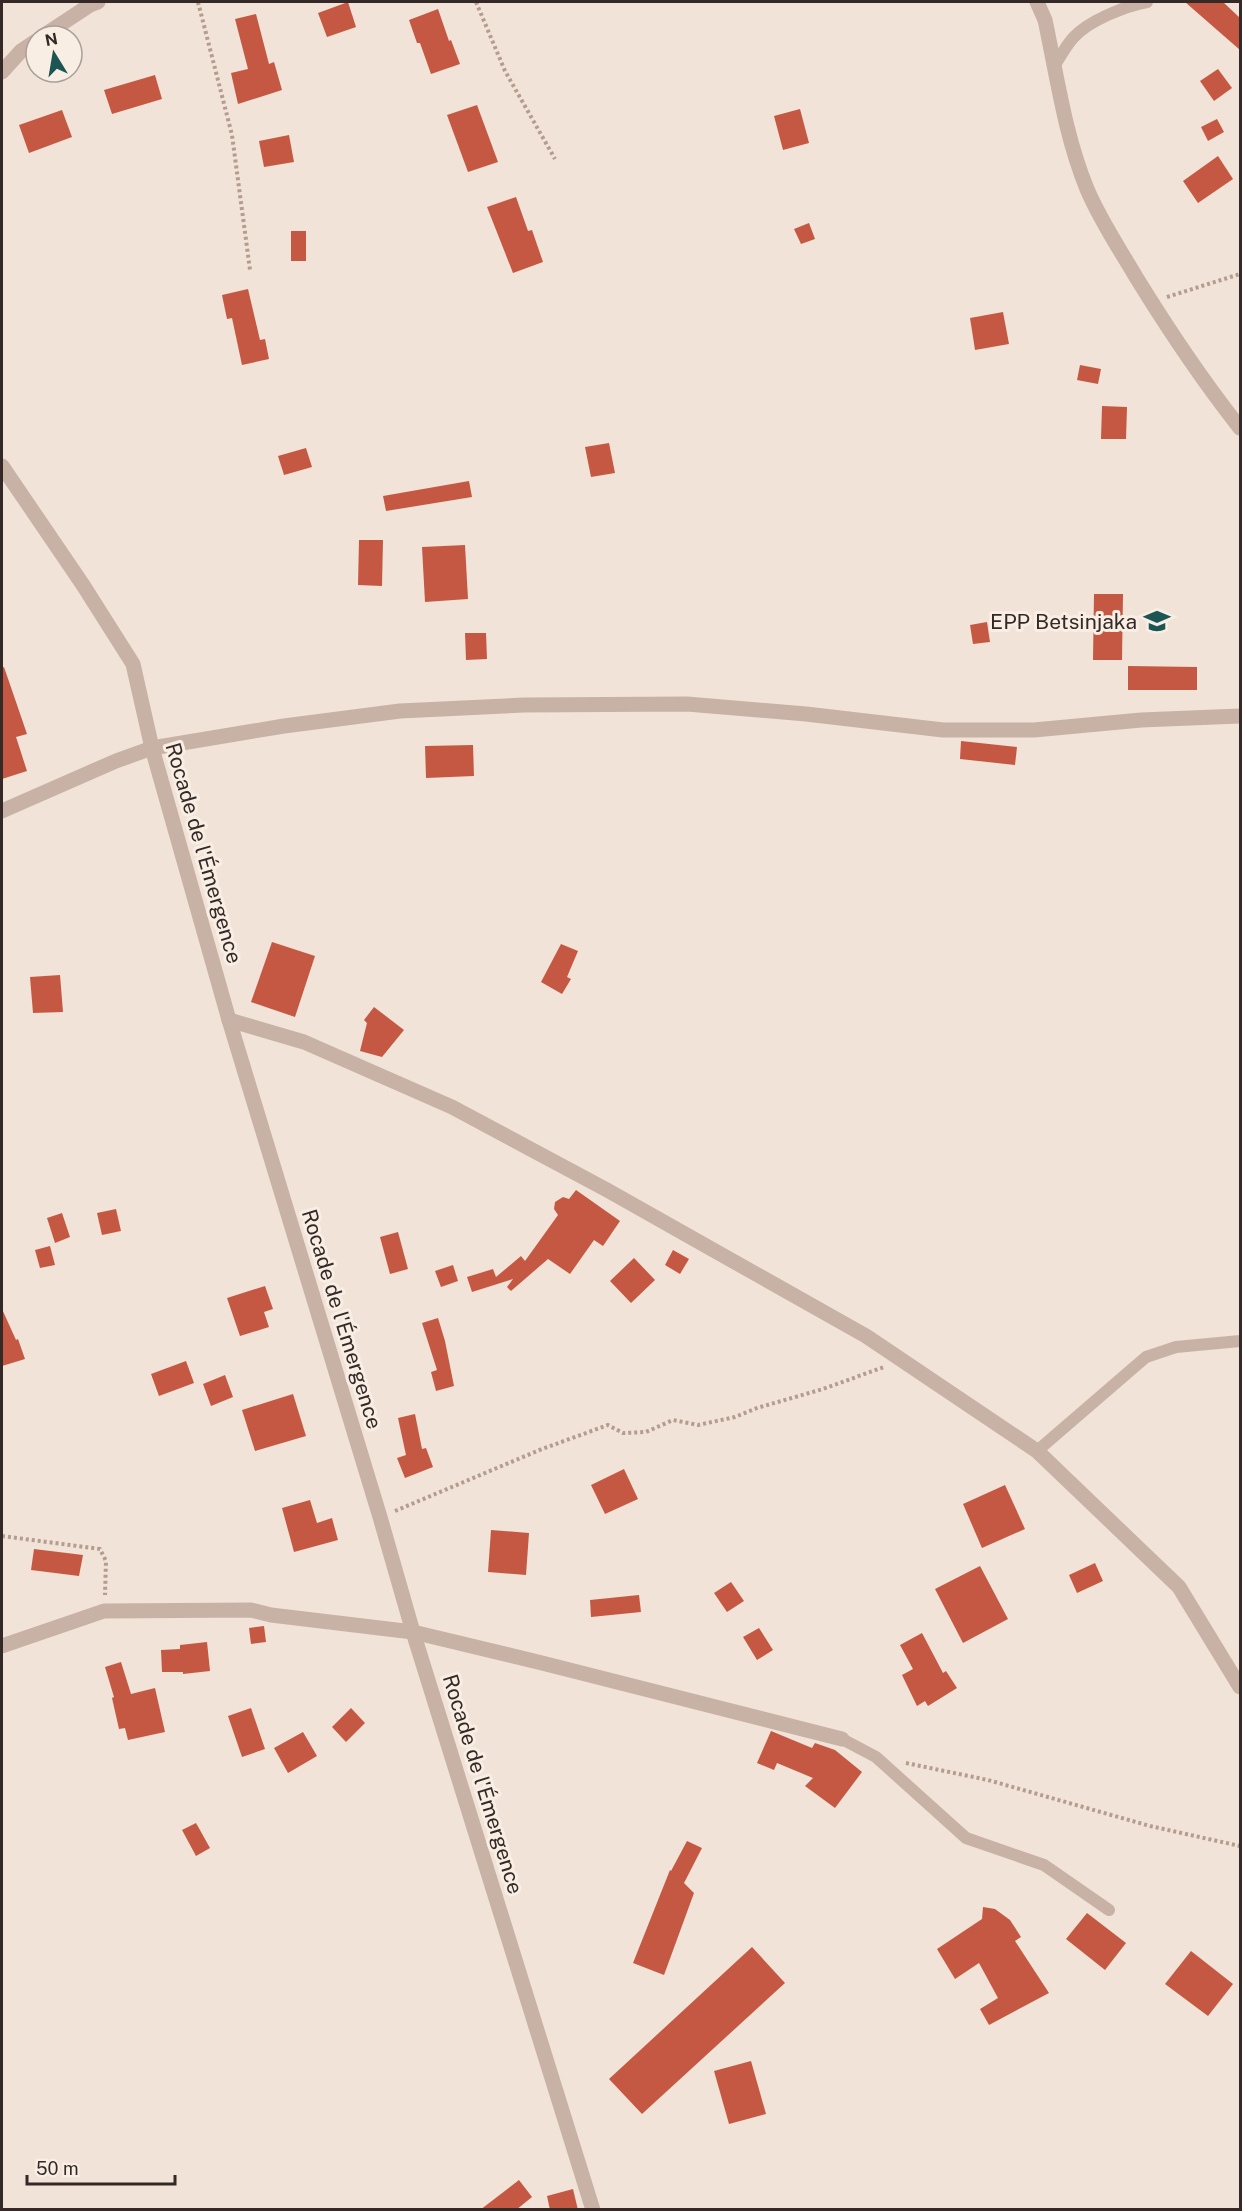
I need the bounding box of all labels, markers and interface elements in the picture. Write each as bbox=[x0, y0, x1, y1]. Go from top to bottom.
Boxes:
north arrow bbox=[24, 24, 84, 84]
text: N bbox=[43, 29, 59, 50]
school or university icon: EPP Betsinjaka bbox=[1142, 606, 1172, 636]
place label: EPP Betsinjaka bbox=[990, 609, 1137, 634]
street label: Rocade de l'Émergence bbox=[161, 740, 247, 966]
street label: Rocade de l'Émergence bbox=[297, 1206, 387, 1432]
street label: Rocade de l'Émergence bbox=[438, 1671, 528, 1897]
scale bar bbox=[27, 2148, 176, 2186]
text: 50 m bbox=[36, 2158, 79, 2179]

